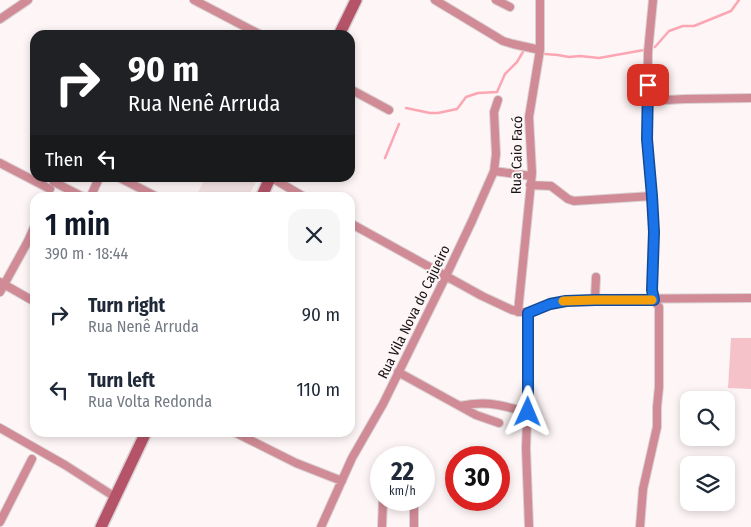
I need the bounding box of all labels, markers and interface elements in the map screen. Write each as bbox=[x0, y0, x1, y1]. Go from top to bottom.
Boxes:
text: 90 m bbox=[128, 48, 199, 90]
icon: right bbox=[45, 50, 110, 115]
pin bbox=[627, 64, 669, 106]
icon: arrive bbox=[634, 71, 662, 99]
text: Rua Nenê Arruda bbox=[128, 90, 280, 117]
street label: Rua Caio Facó bbox=[508, 116, 526, 194]
icon: left bbox=[93, 145, 121, 173]
text: Then bbox=[45, 148, 83, 171]
text: 1 min bbox=[45, 207, 110, 243]
button: close bbox=[288, 209, 340, 261]
street label: Rua Vila Nova do Cajueiro bbox=[374, 242, 454, 382]
text: 390 m · 18:44 bbox=[45, 244, 128, 263]
text: Turn right bbox=[88, 294, 165, 317]
icon: right bbox=[45, 301, 73, 329]
text: 90 m bbox=[302, 303, 340, 326]
text: Rua Nenê Arruda bbox=[88, 317, 199, 336]
text: Turn left bbox=[88, 369, 155, 392]
icon: left bbox=[45, 376, 73, 404]
text: 110 m bbox=[296, 378, 340, 401]
position arrow bbox=[501, 385, 553, 437]
map controls bbox=[680, 391, 735, 511]
button: search bbox=[680, 391, 735, 446]
text: Rua Volta Redonda bbox=[88, 392, 212, 411]
speed limit sign: 30 bbox=[445, 446, 510, 511]
button: layers bbox=[680, 456, 735, 511]
text: 22 bbox=[391, 457, 414, 487]
text: km/h bbox=[389, 484, 416, 498]

